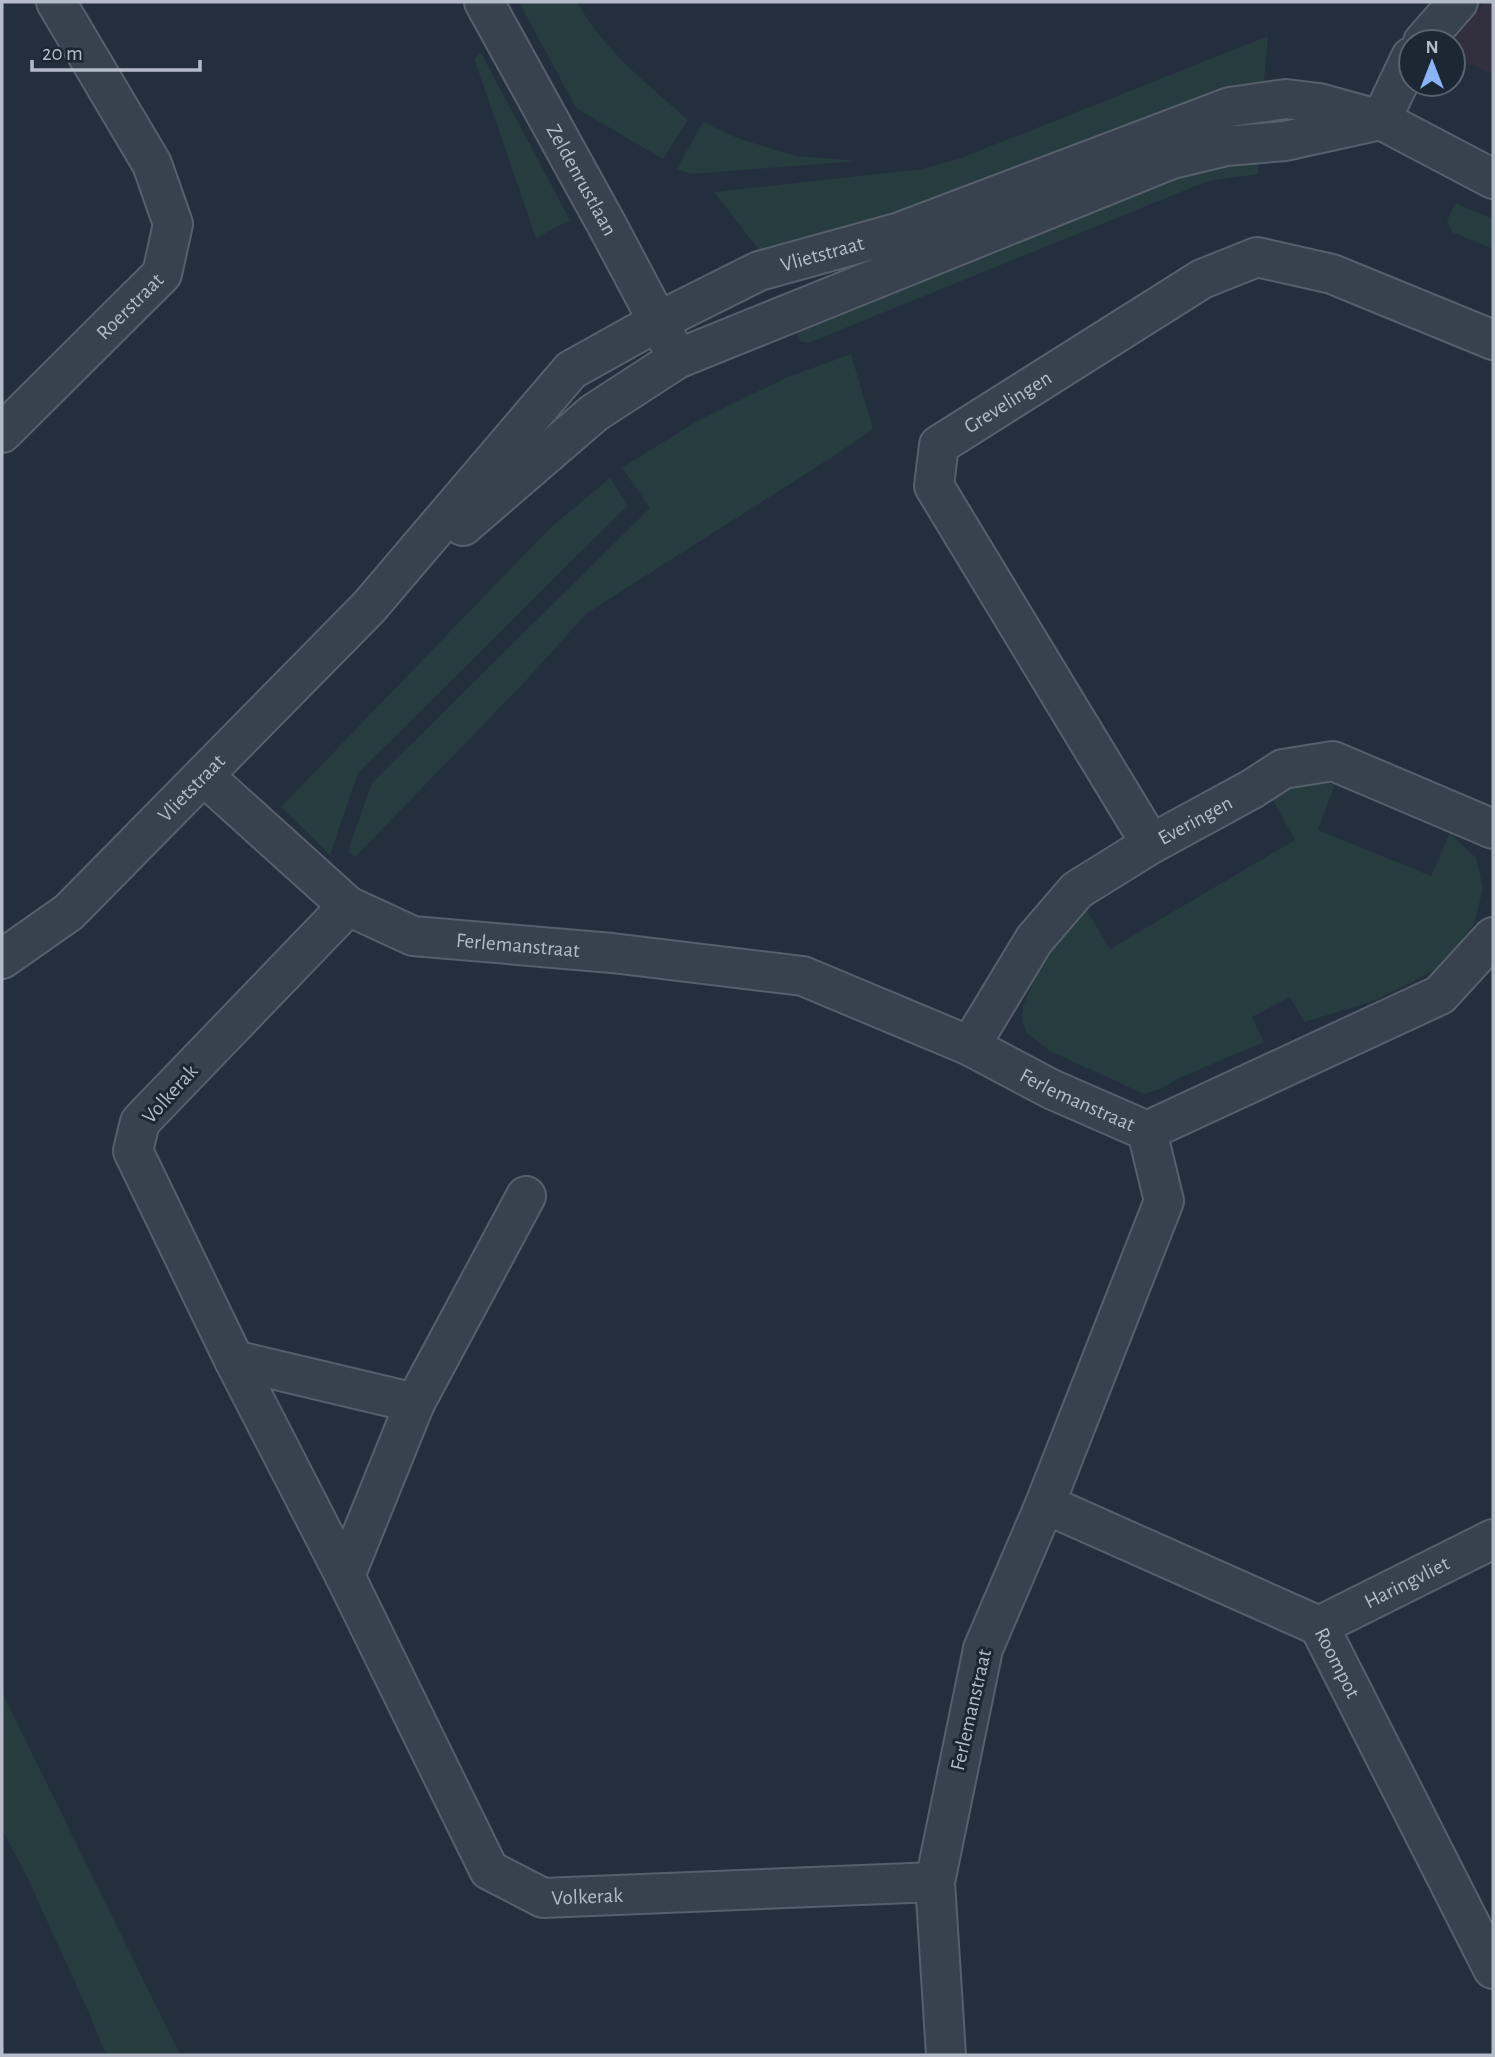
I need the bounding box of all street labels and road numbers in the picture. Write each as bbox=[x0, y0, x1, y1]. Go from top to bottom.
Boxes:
street label: Zeldenrustlaan bbox=[543, 120, 621, 239]
street label: Vlietstraat bbox=[778, 232, 866, 275]
street label: Roerstraat bbox=[92, 269, 167, 343]
street label: Grevelingen bbox=[960, 366, 1055, 437]
street label: Vlietstraat bbox=[154, 750, 229, 826]
street label: Everingen bbox=[1154, 791, 1236, 849]
street label: Ferlemanstraat bbox=[455, 929, 581, 961]
street label: Volkerak bbox=[138, 1060, 202, 1127]
street label: Ferlemanstraat bbox=[1016, 1064, 1138, 1135]
street label: Haringvliet bbox=[1361, 1552, 1453, 1612]
street label: Roompot bbox=[1311, 1624, 1364, 1701]
street label: Ferlemanstraat bbox=[947, 1647, 995, 1773]
street label: Volkerak bbox=[551, 1884, 624, 1908]

